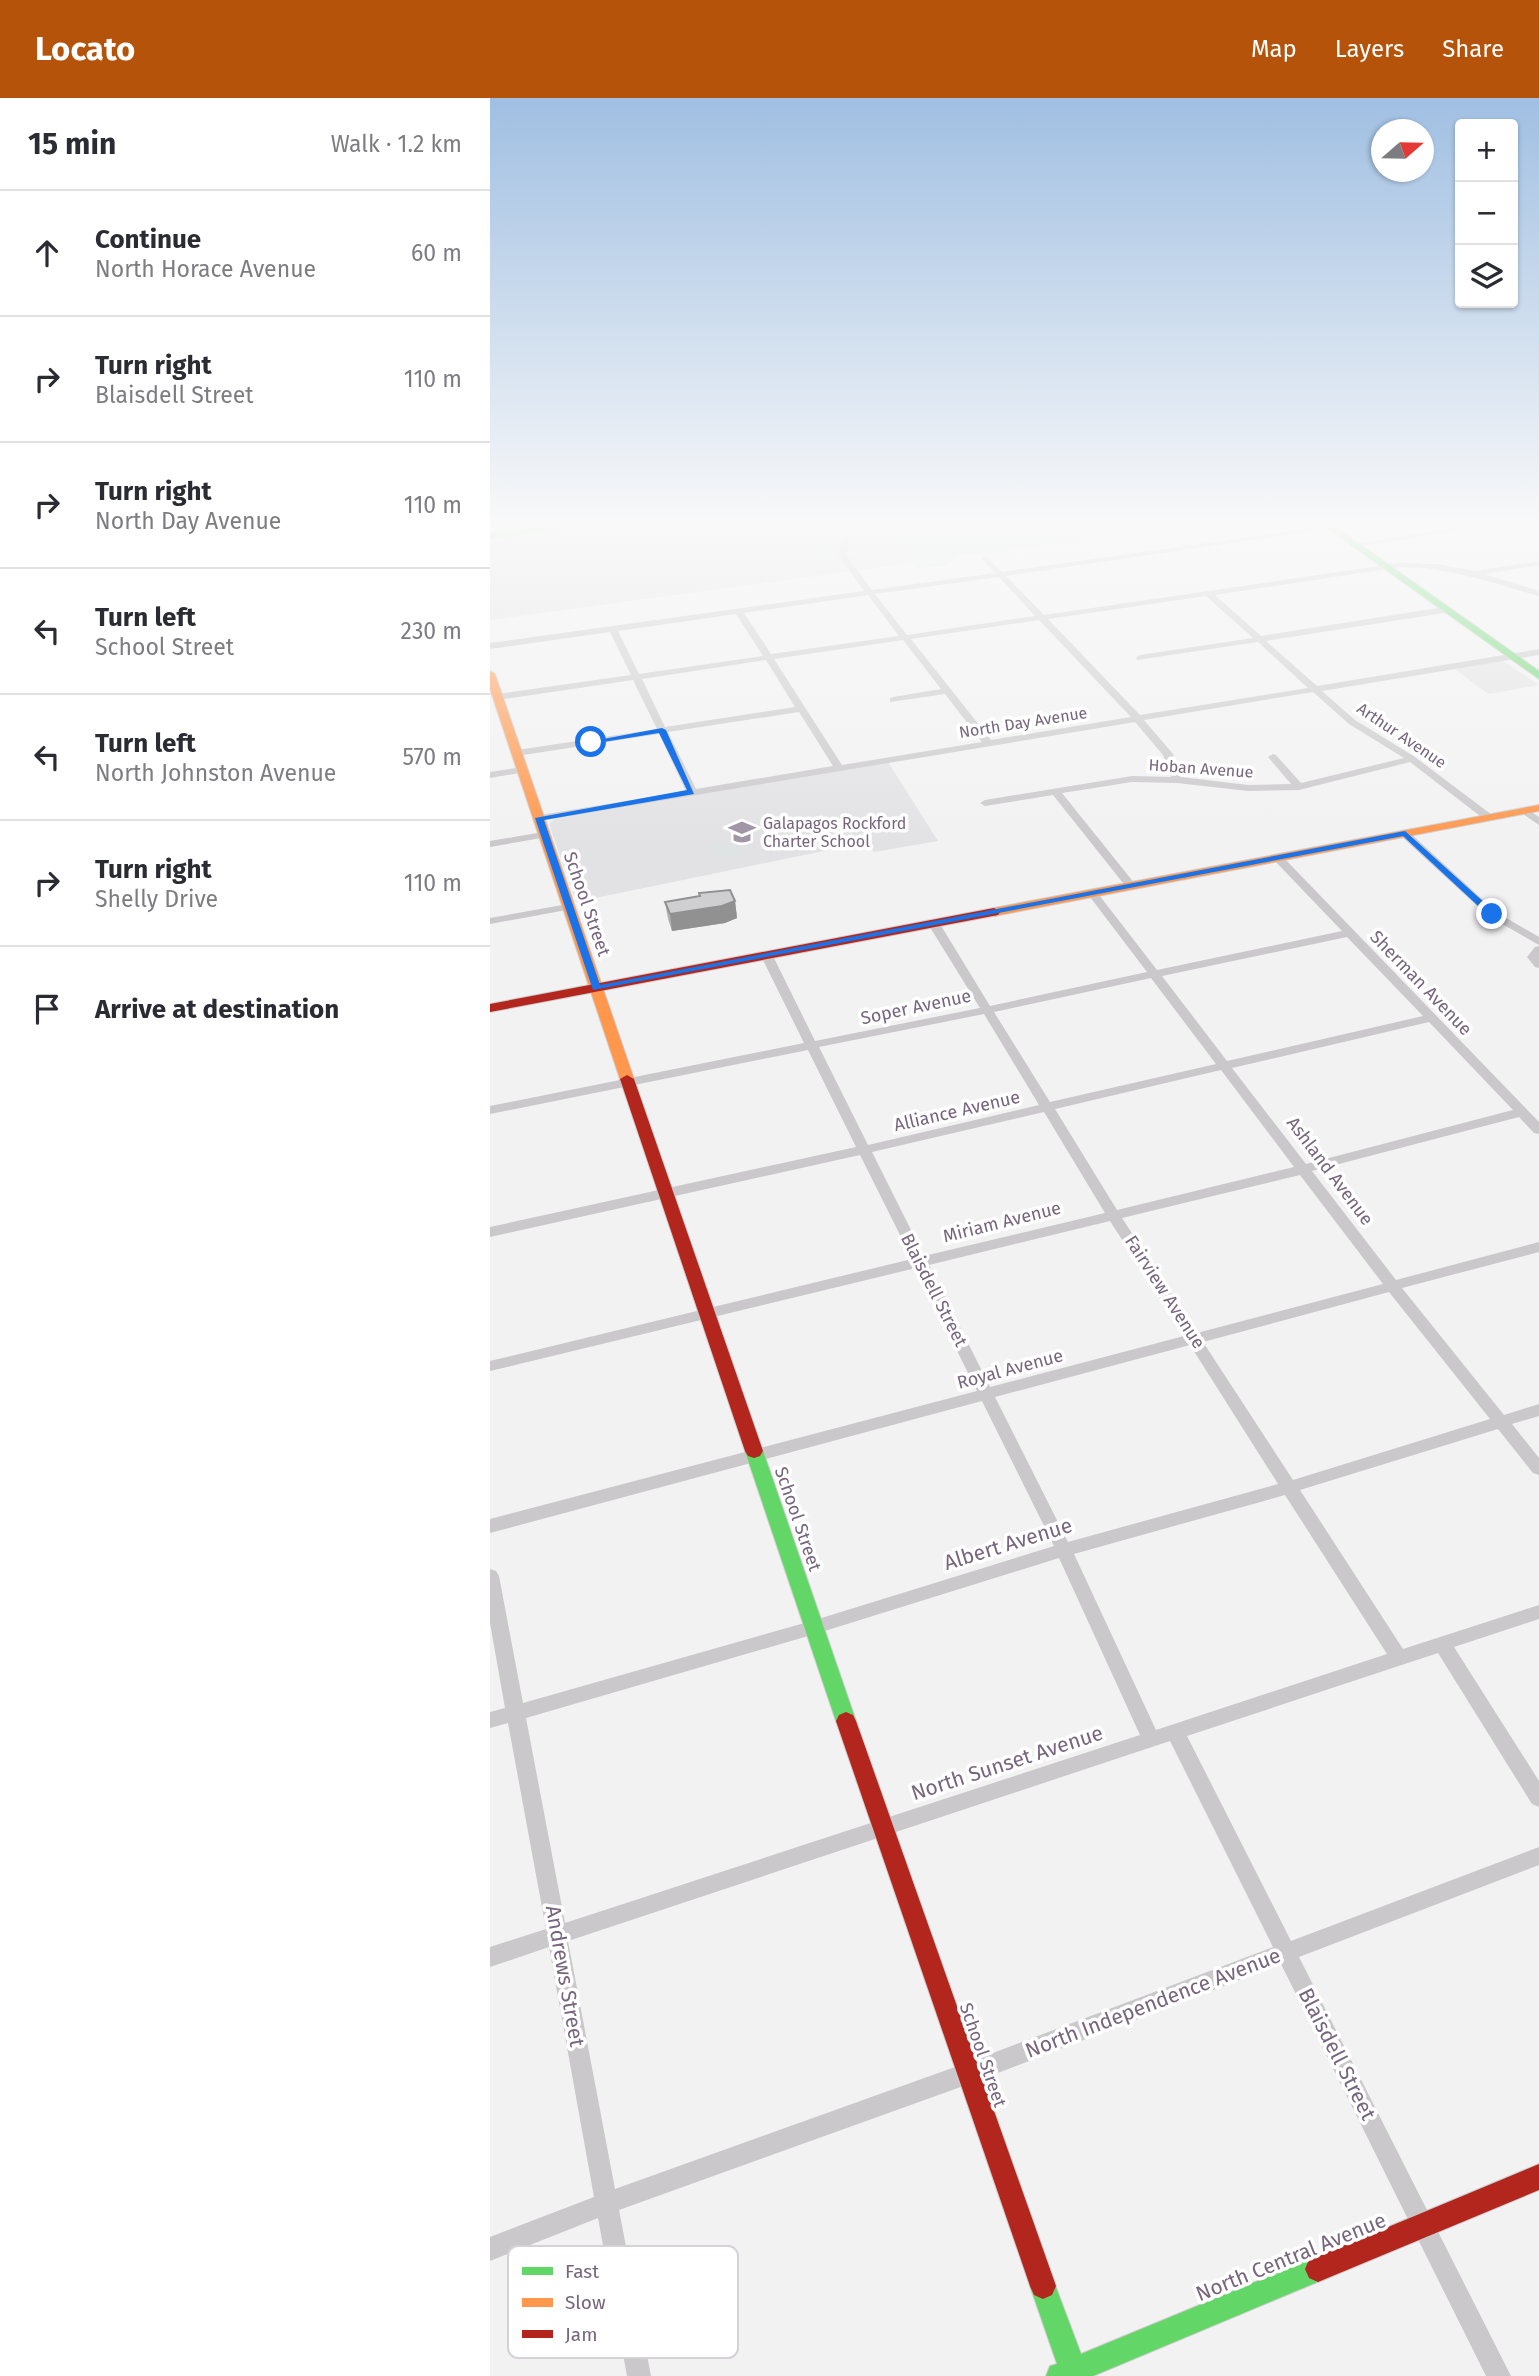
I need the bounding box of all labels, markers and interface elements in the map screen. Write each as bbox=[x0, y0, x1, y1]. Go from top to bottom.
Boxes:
text: Locato bbox=[35, 29, 135, 69]
text: Map bbox=[1251, 35, 1297, 63]
text: Layers bbox=[1335, 35, 1404, 63]
text: Share bbox=[1442, 35, 1504, 63]
north arrow bbox=[1371, 119, 1434, 182]
map controls bbox=[1455, 119, 1518, 308]
button: + bbox=[1455, 119, 1518, 182]
text: 15 min bbox=[28, 126, 116, 162]
text: Walk · 1.2 km bbox=[331, 130, 462, 158]
button: − bbox=[1455, 182, 1518, 245]
text: Continue bbox=[95, 224, 201, 255]
icon: ahead bbox=[28, 234, 66, 272]
text: 60 m bbox=[411, 239, 462, 267]
button: layers bbox=[1455, 245, 1518, 308]
text: North Horace Avenue bbox=[95, 255, 316, 283]
text: Turn right bbox=[95, 350, 212, 381]
icon: right bbox=[28, 360, 66, 398]
text: 110 m bbox=[404, 365, 462, 393]
text: Blaisdell Street bbox=[95, 381, 254, 409]
text: Turn right bbox=[95, 476, 212, 507]
icon: right bbox=[28, 486, 66, 524]
text: 110 m bbox=[404, 491, 462, 519]
text: North Day Avenue bbox=[95, 507, 281, 535]
text: Turn left bbox=[95, 602, 196, 633]
icon: left bbox=[28, 612, 66, 650]
text: 230 m bbox=[401, 617, 462, 645]
text: School Street bbox=[95, 633, 234, 661]
street label: Arthur Avenue bbox=[1354, 699, 1450, 772]
street label: North Day Avenue bbox=[958, 703, 1089, 742]
route start bbox=[575, 726, 606, 757]
text: Turn left bbox=[95, 728, 196, 759]
icon: left bbox=[28, 738, 66, 776]
text: 570 m bbox=[402, 743, 462, 771]
street label: Hoban Avenue bbox=[1148, 755, 1254, 782]
text: North Johnston Avenue bbox=[95, 759, 336, 787]
place label: Galapagos Rockford Charter School bbox=[763, 814, 906, 851]
school or university icon: Galapagos Rockford Charter School bbox=[727, 817, 757, 847]
street label: School Street bbox=[559, 849, 615, 960]
text: Turn right bbox=[95, 854, 212, 885]
icon: right bbox=[28, 864, 66, 902]
text: 110 m bbox=[404, 869, 462, 897]
text: Shelly Drive bbox=[95, 885, 218, 913]
route end bbox=[1476, 898, 1507, 929]
street label: Sherman Avenue bbox=[1365, 926, 1477, 1040]
street label: Soper Avenue bbox=[859, 985, 973, 1029]
icon: arrive bbox=[28, 990, 66, 1028]
text: Arrive at destination bbox=[95, 994, 339, 1025]
street label: Alliance Avenue bbox=[892, 1086, 1022, 1136]
street label: Ashland Avenue bbox=[1282, 1112, 1378, 1230]
street label: Miriam Avenue bbox=[941, 1197, 1063, 1247]
street label: Blaisdell Street bbox=[896, 1230, 972, 1351]
street label: Fairview Avenue bbox=[1120, 1231, 1210, 1353]
street label: Royal Avenue bbox=[954, 1344, 1066, 1394]
street label: School Street bbox=[770, 1464, 826, 1575]
street label: Albert Avenue bbox=[941, 1512, 1075, 1576]
street label: North Sunset Avenue bbox=[908, 1720, 1106, 1806]
street label: Andrews Street bbox=[540, 1903, 590, 2049]
street label: North Independence Avenue bbox=[1022, 1942, 1284, 2064]
street label: Blaisdell Street bbox=[1293, 1984, 1382, 2125]
street label: School Street bbox=[955, 2000, 1011, 2111]
street label: North Central Avenue bbox=[1192, 2207, 1390, 2307]
legend bbox=[508, 2246, 738, 2358]
text: Fast bbox=[565, 2260, 599, 2283]
text: Slow bbox=[565, 2291, 606, 2314]
text: Jam bbox=[565, 2323, 597, 2346]

